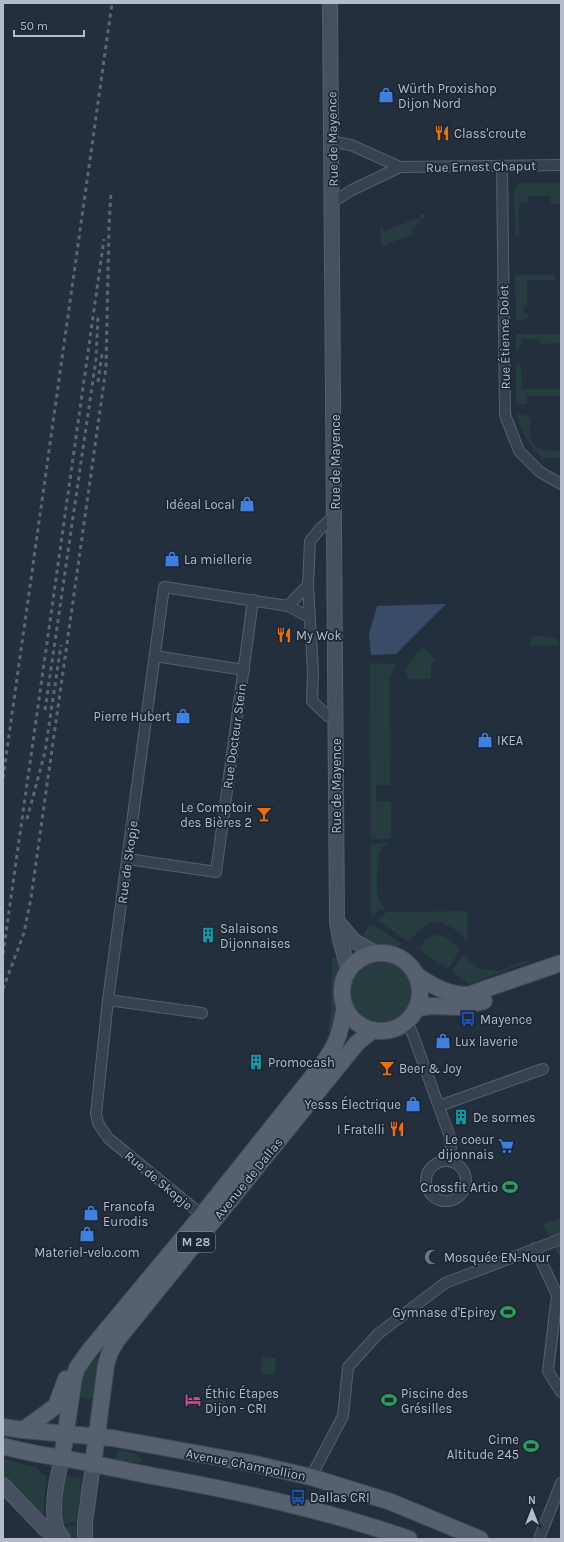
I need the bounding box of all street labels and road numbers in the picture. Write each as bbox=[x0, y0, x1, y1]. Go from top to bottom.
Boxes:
street label: Rue de Mayence bbox=[324, 91, 341, 187]
street label: Rue Ernest Chaput bbox=[426, 158, 536, 175]
street label: Rue Étienne Dolet bbox=[494, 284, 513, 389]
street label: Rue de Mayence bbox=[328, 414, 343, 510]
street label: Rue Docteur Stein bbox=[220, 682, 249, 790]
street label: Rue de Mayence bbox=[329, 738, 344, 834]
street label: Rue de Skopje bbox=[114, 819, 141, 905]
street label: Avenue de Dallas bbox=[211, 1134, 286, 1222]
street label: Rue de Skopje bbox=[122, 1148, 196, 1213]
road number: M 28 bbox=[177, 1232, 215, 1252]
street label: Avenue Champollion bbox=[185, 1446, 307, 1483]

